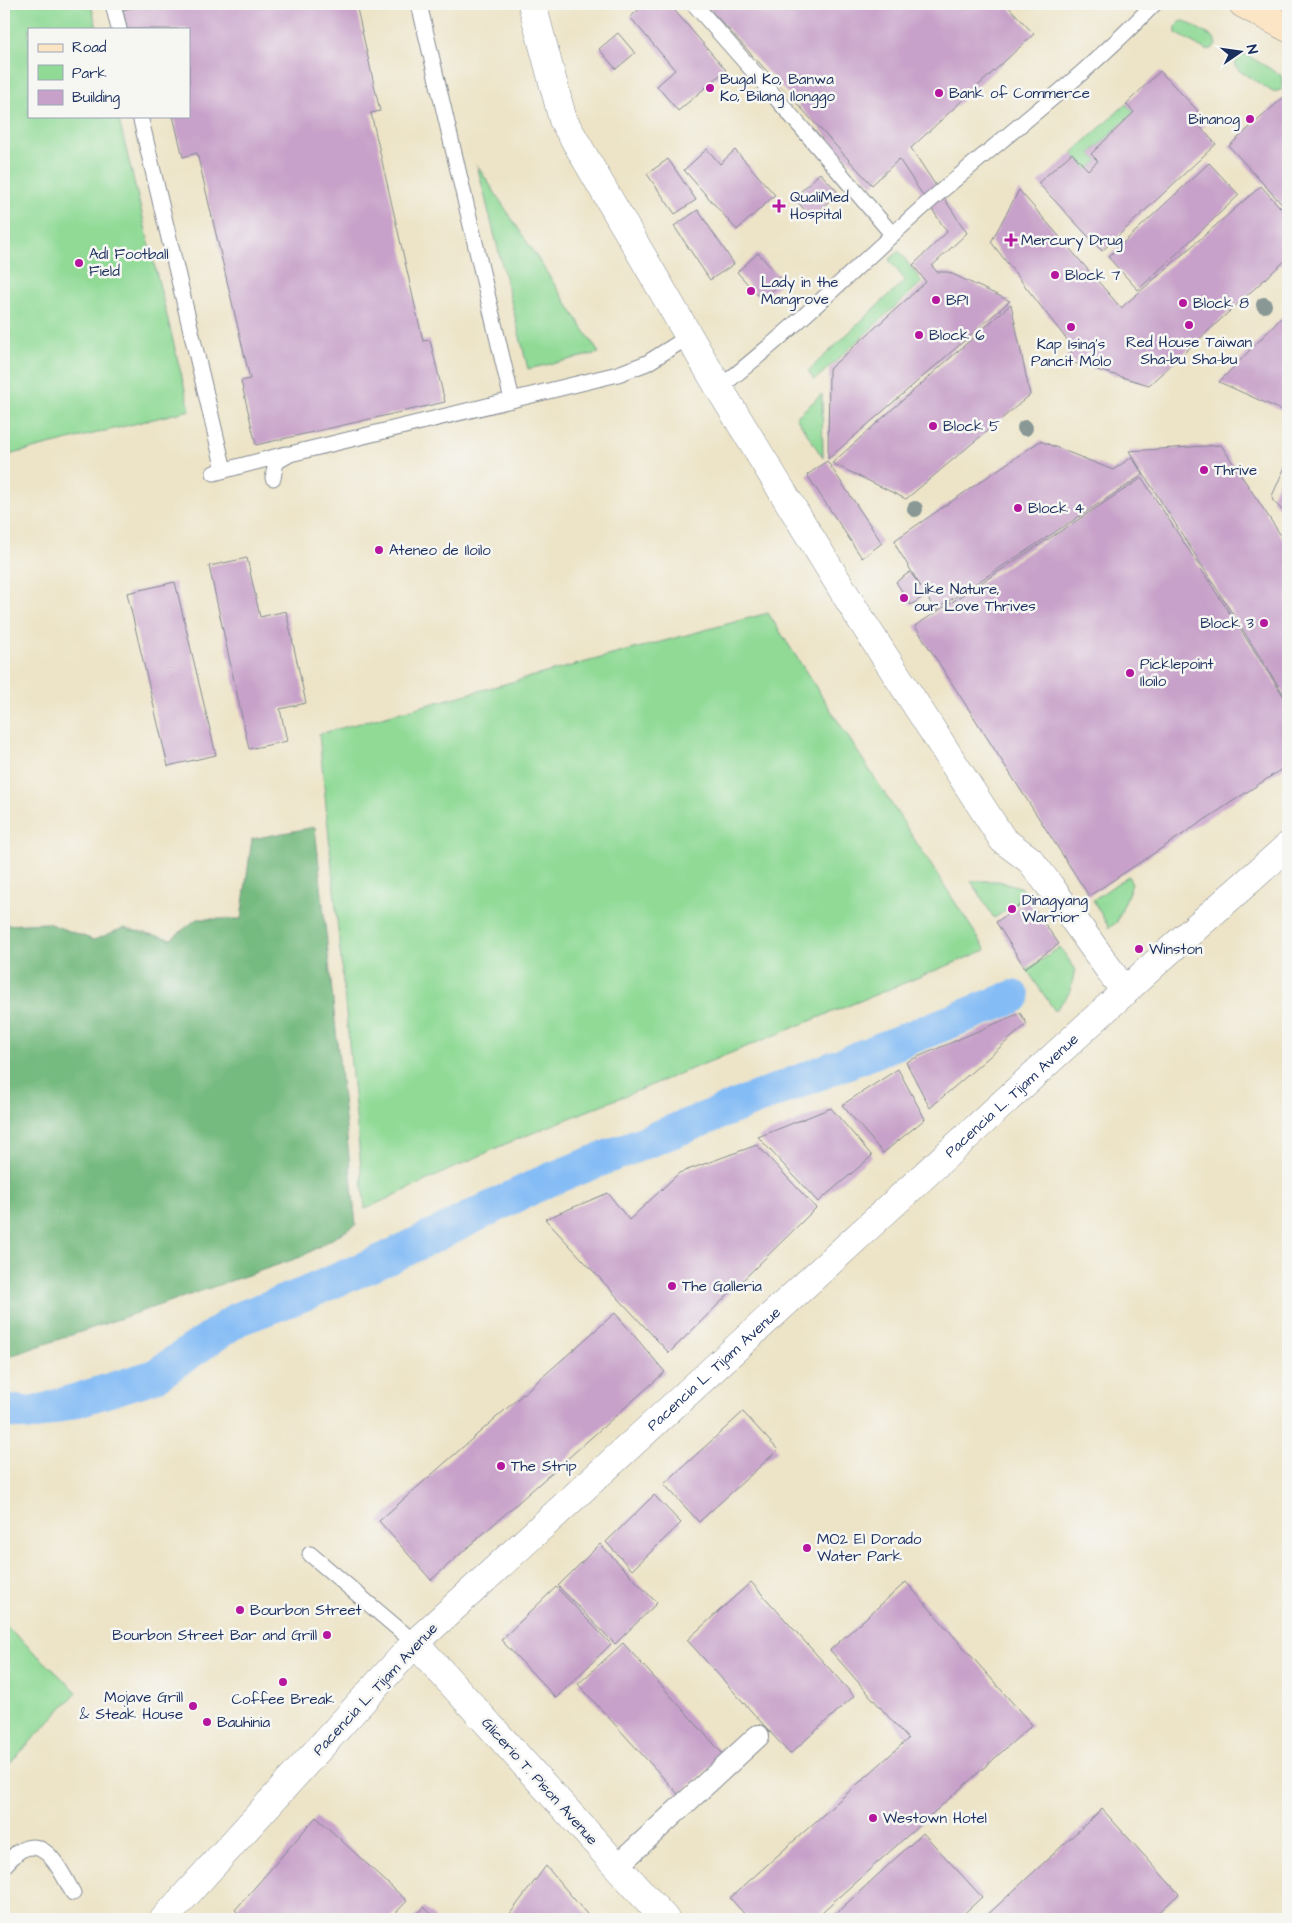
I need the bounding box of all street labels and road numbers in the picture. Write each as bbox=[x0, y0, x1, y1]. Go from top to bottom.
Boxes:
street label: Pacencia L. Tijam Avenue bbox=[940, 1029, 1083, 1163]
street label: Pacencia L. Tijam Avenue bbox=[643, 1302, 786, 1436]
street label: Pacencia L. Tijam Avenue bbox=[308, 1618, 443, 1760]
street label: Glicerio T. Pison Avenue bbox=[477, 1713, 603, 1850]

